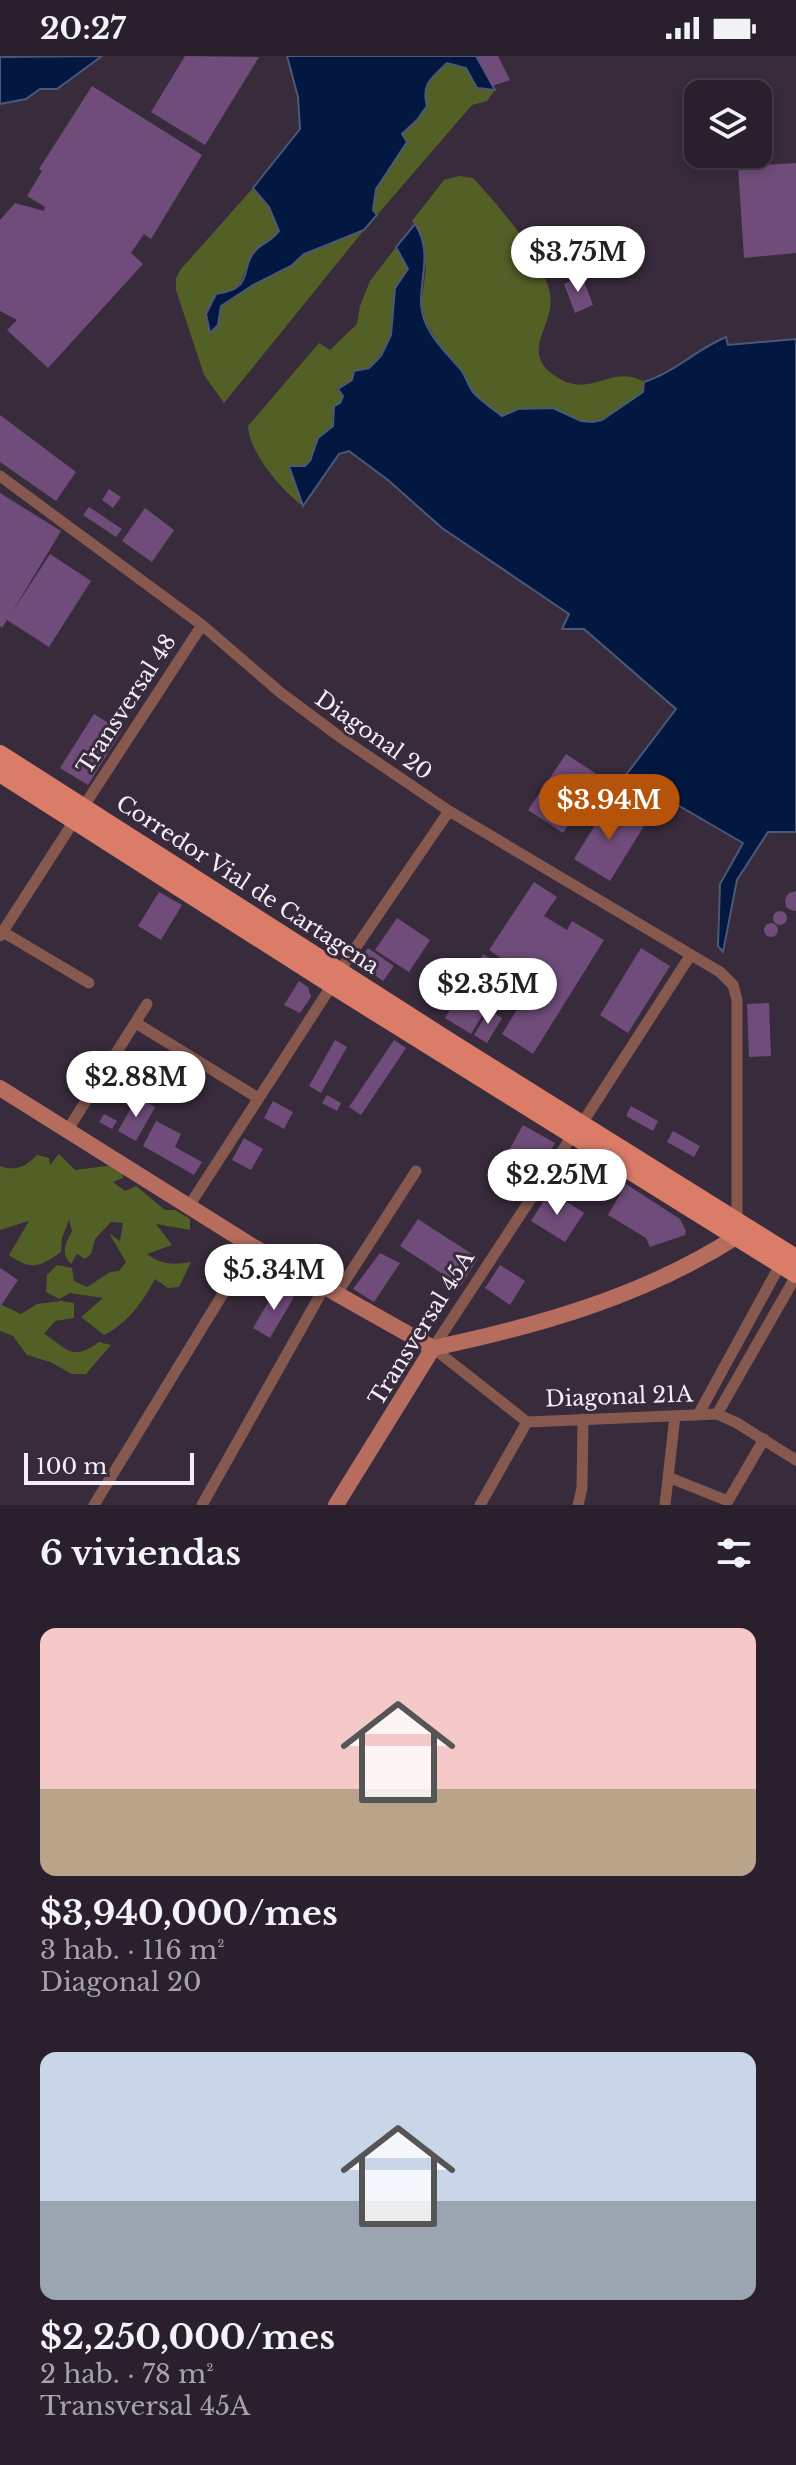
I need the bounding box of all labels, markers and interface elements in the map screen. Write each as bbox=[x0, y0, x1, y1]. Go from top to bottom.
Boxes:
text: 20:27 bbox=[40, 10, 126, 47]
map controls bbox=[684, 80, 772, 168]
button: layers bbox=[684, 80, 772, 168]
pin: $3.75M bbox=[513, 226, 643, 294]
text: $3.75M bbox=[529, 236, 627, 268]
street label: Transversal 48 bbox=[71, 629, 182, 779]
street label: Diagonal 20 bbox=[310, 685, 437, 786]
pin: $3.94M bbox=[544, 774, 674, 842]
text: $3.94M bbox=[557, 784, 661, 816]
street label: Corredor Vial de Cartagena bbox=[111, 789, 385, 980]
pin: $2.35M bbox=[423, 958, 553, 1026]
text: $2.35M bbox=[437, 968, 539, 1000]
pin: $2.88M bbox=[71, 1051, 201, 1119]
text: $2.88M bbox=[84, 1061, 188, 1093]
pin: $2.25M bbox=[492, 1149, 622, 1217]
text: $2.25M bbox=[506, 1159, 608, 1191]
pin: $5.34M bbox=[209, 1244, 339, 1312]
street label: Transversal 45A bbox=[363, 1245, 480, 1411]
text: $5.34M bbox=[223, 1254, 325, 1286]
street label: Diagonal 21A bbox=[545, 1380, 694, 1413]
scale bar bbox=[24, 1449, 194, 1485]
text: 100 m bbox=[36, 1453, 107, 1480]
icon: filters bbox=[712, 1531, 756, 1575]
text: 6 viviendas bbox=[40, 1532, 241, 1574]
icon: home bbox=[326, 1680, 470, 1824]
text: $3,940,000/mes bbox=[40, 1892, 338, 1934]
text: 3 hab. · 116 m² bbox=[40, 1934, 225, 1966]
text: Diagonal 20 bbox=[40, 1966, 202, 1998]
icon: home bbox=[326, 2104, 470, 2248]
text: $2,250,000/mes bbox=[40, 2316, 335, 2358]
text: 2 hab. · 78 m² bbox=[40, 2358, 214, 2390]
text: Transversal 45A bbox=[40, 2390, 250, 2422]

